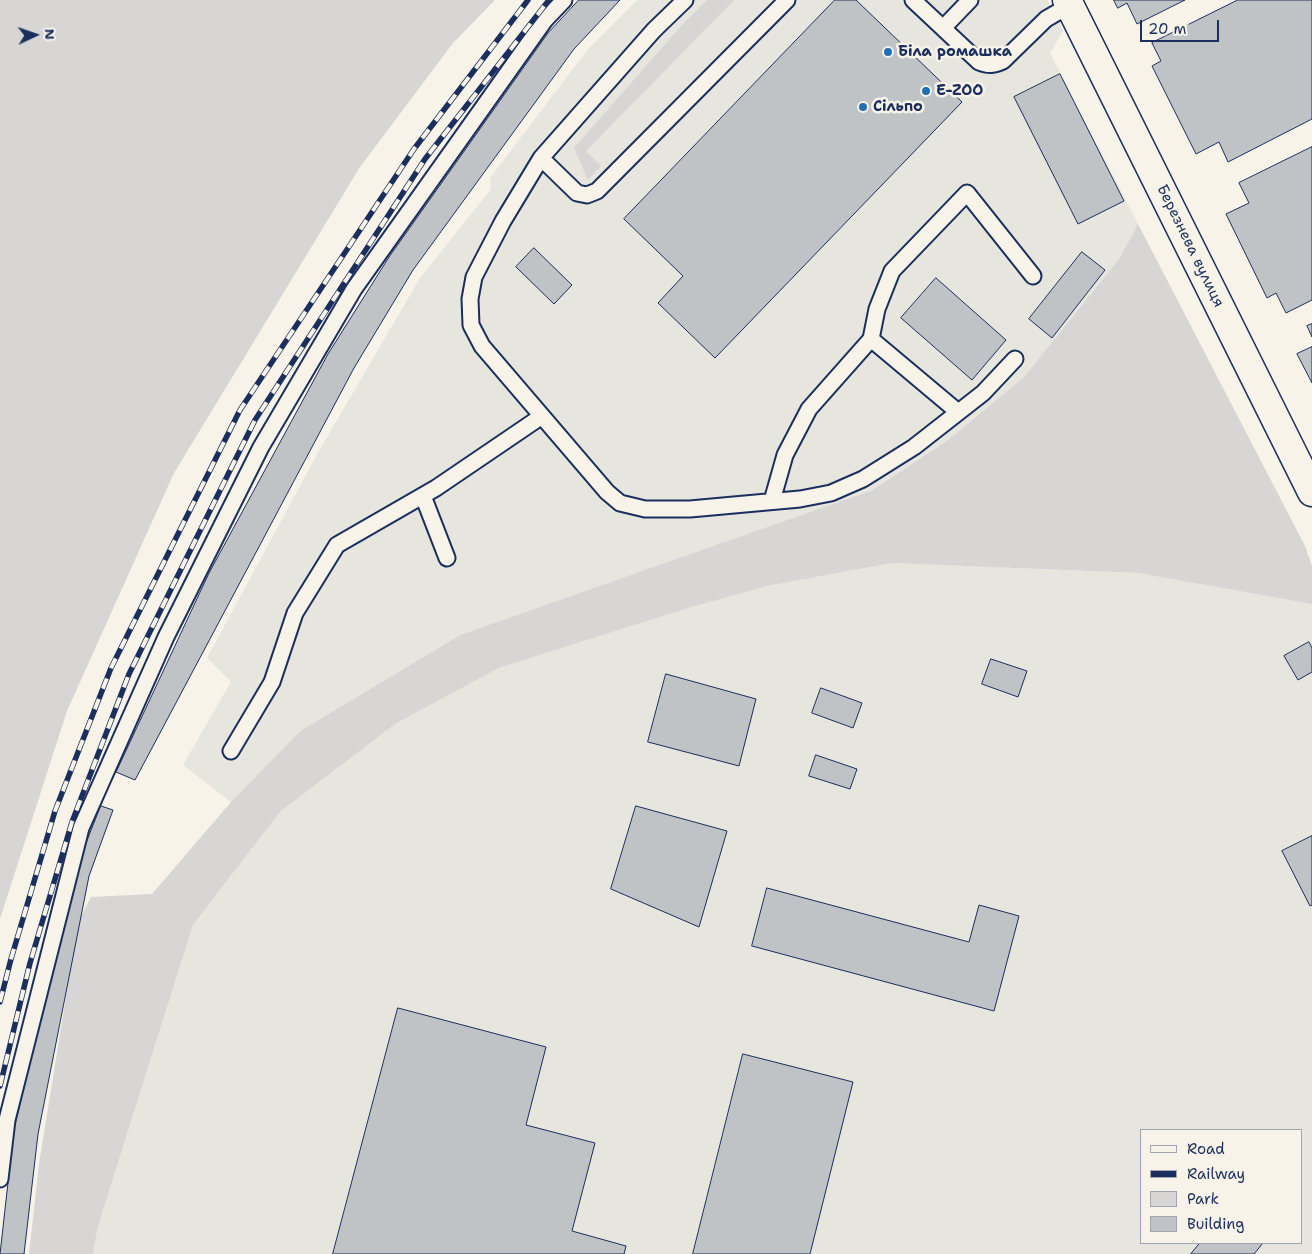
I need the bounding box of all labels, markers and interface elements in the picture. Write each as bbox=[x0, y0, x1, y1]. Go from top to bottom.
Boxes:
north arrow bbox=[10, 10, 60, 60]
scale bar bbox=[1142, 10, 1221, 42]
text: 20 m bbox=[1148, 19, 1187, 39]
text: N bbox=[41, 28, 59, 40]
place label: Біла ромашка bbox=[898, 43, 1012, 61]
marker: Біла ромашка bbox=[882, 46, 894, 58]
place label: E-ZOO bbox=[936, 82, 983, 100]
marker: E-ZOO bbox=[920, 85, 932, 97]
place label: Сільпо bbox=[873, 98, 923, 116]
marker: Сільпо bbox=[857, 101, 869, 113]
street label: Березнева вулиця bbox=[1152, 182, 1228, 310]
legend bbox=[1140, 1129, 1302, 1244]
text: Road bbox=[1187, 1139, 1225, 1159]
text: Railway bbox=[1187, 1164, 1245, 1184]
text: Park bbox=[1187, 1189, 1219, 1209]
text: Building bbox=[1187, 1214, 1244, 1234]

